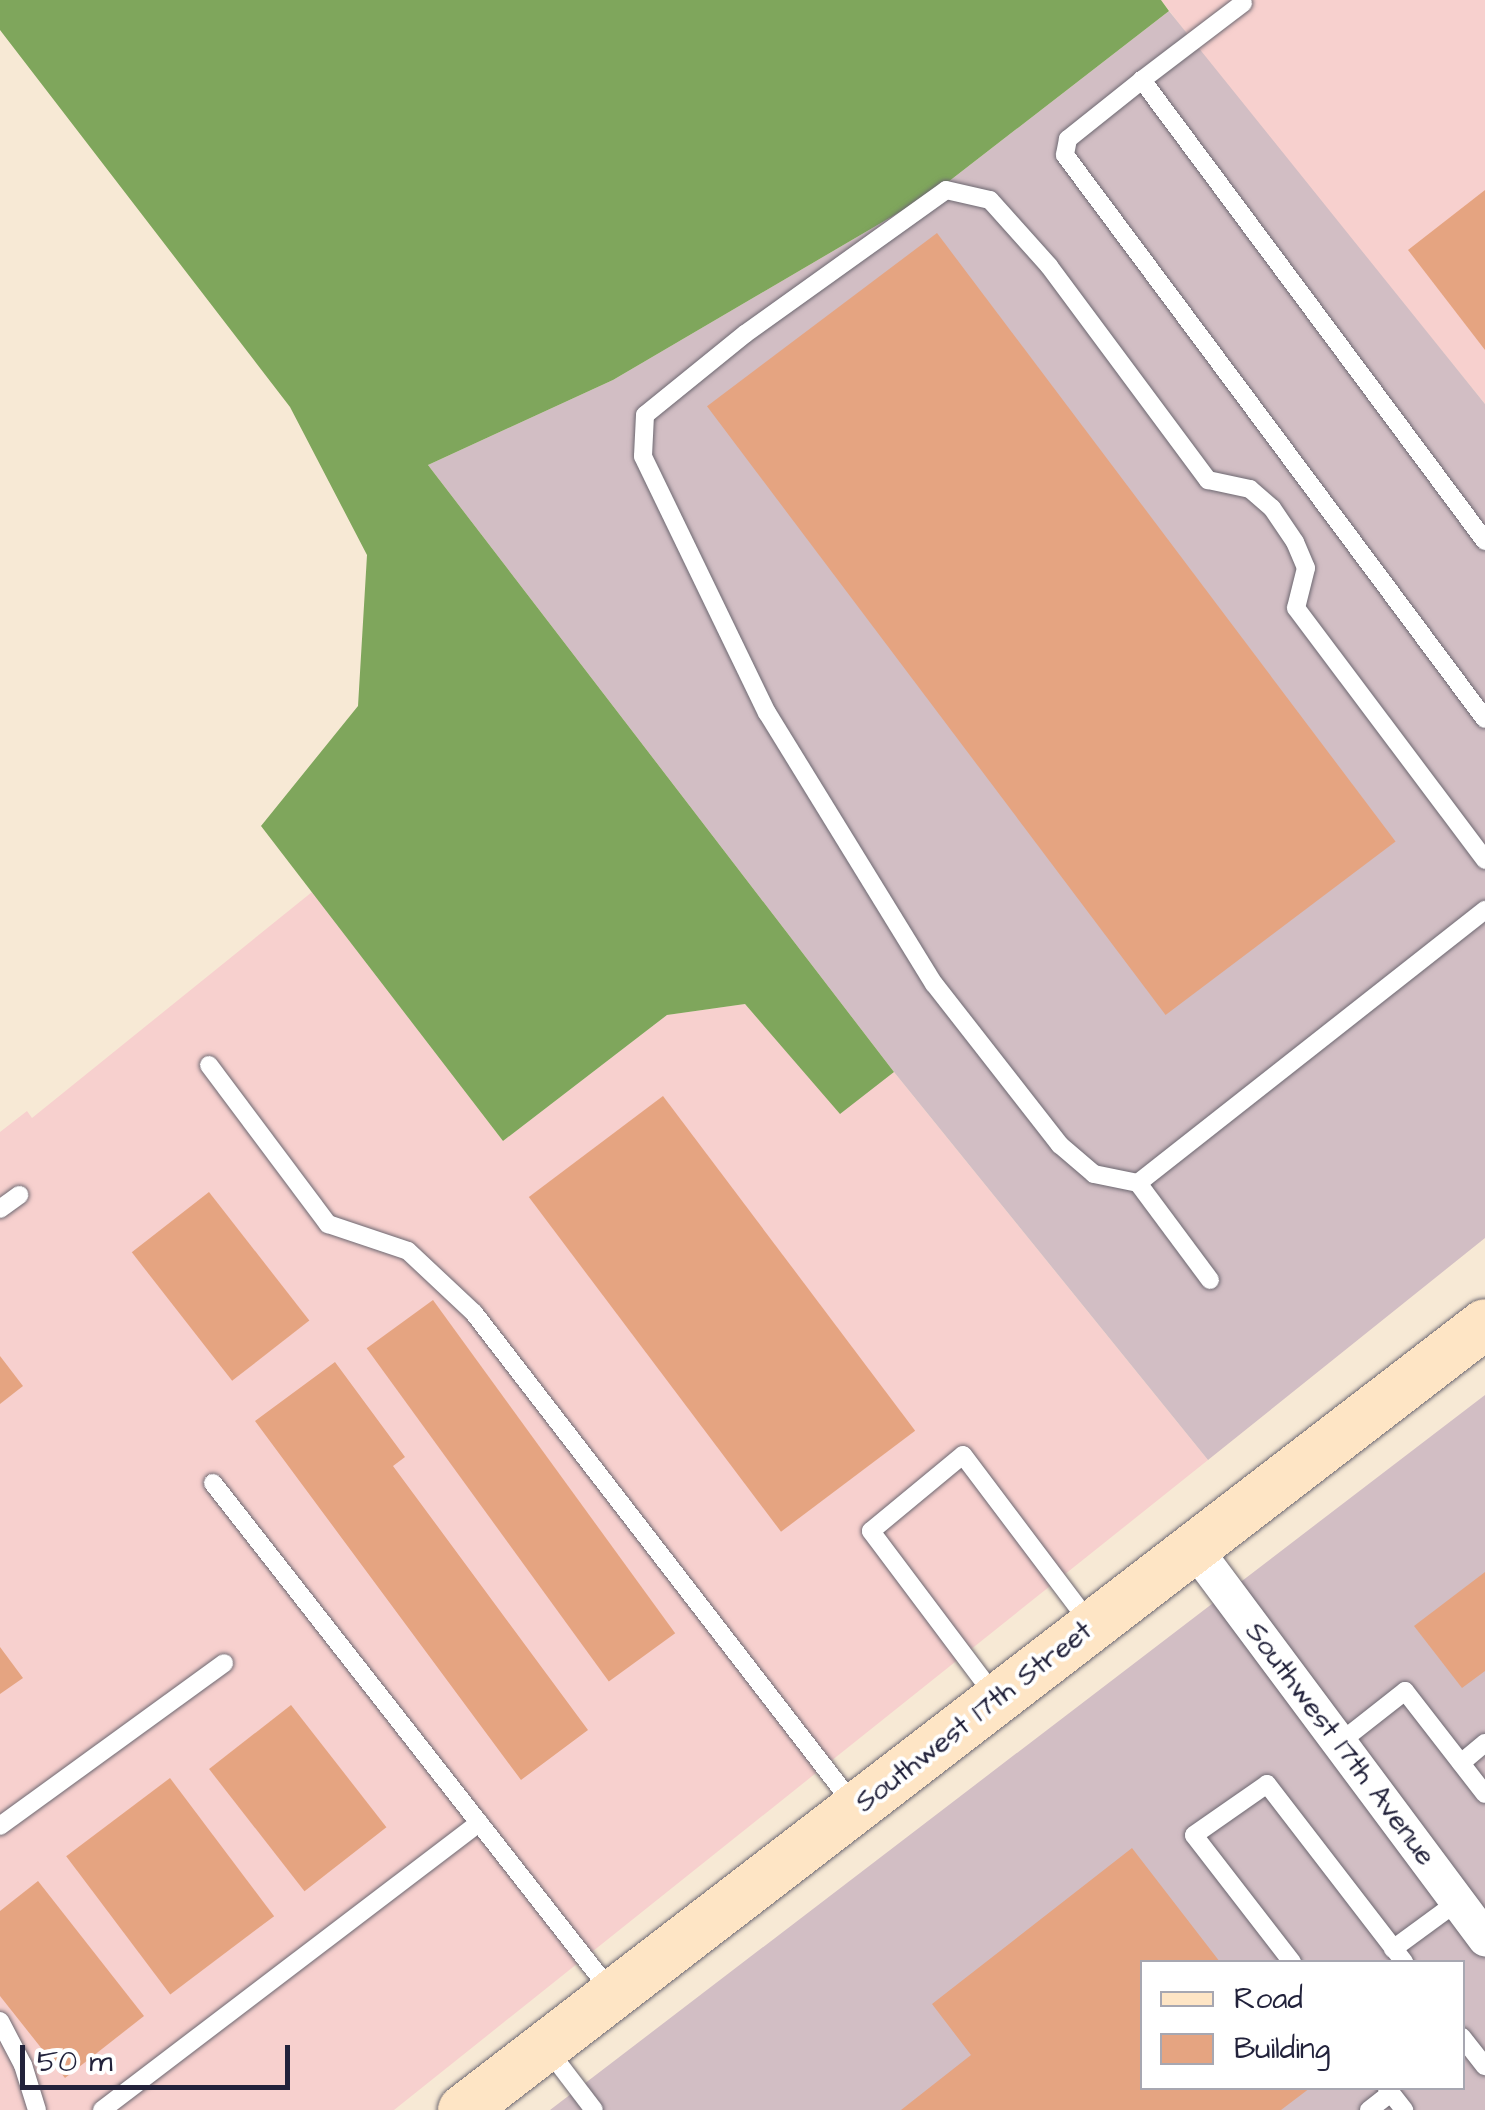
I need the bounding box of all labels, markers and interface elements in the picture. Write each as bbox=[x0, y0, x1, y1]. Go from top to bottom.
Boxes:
street label: Southwest 17th Street bbox=[849, 1614, 1099, 1820]
street label: Southwest 17th Avenue bbox=[1238, 1616, 1442, 1872]
legend bbox=[1140, 1960, 1465, 2090]
text: Road bbox=[1234, 1978, 1303, 2020]
scale bar bbox=[25, 2025, 295, 2087]
text: Building bbox=[1234, 2028, 1330, 2070]
text: 50 m bbox=[37, 2041, 113, 2083]

